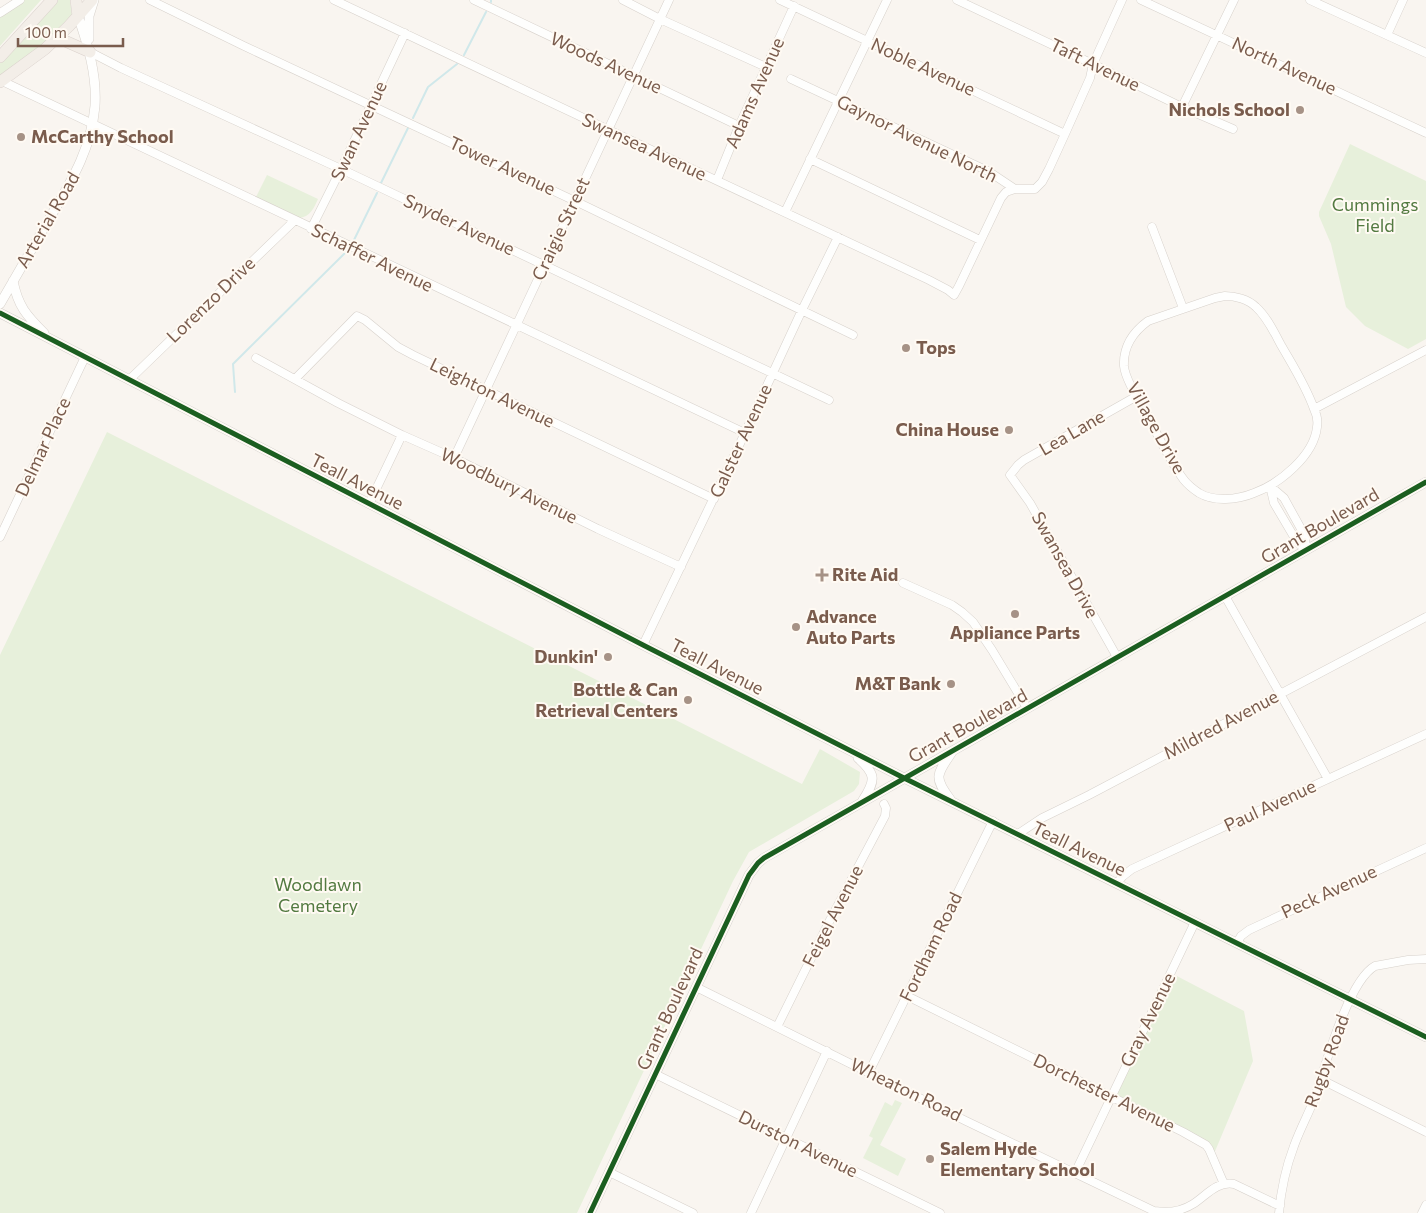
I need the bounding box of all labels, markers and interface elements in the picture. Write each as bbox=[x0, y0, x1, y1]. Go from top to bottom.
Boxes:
scale bar bbox=[18, 15, 122, 47]
text: 100 m bbox=[25, 23, 67, 41]
street label: Woods Avenue bbox=[547, 27, 666, 98]
street label: North Avenue bbox=[1229, 31, 1340, 99]
street label: Noble Avenue bbox=[868, 32, 979, 100]
street label: Taft Avenue bbox=[1047, 33, 1144, 95]
street label: Adams Avenue bbox=[720, 34, 788, 152]
street label: Swan Avenue bbox=[325, 77, 391, 184]
street label: Gaynor Avenue North bbox=[833, 90, 1001, 187]
place label: Nichols School bbox=[1169, 98, 1290, 120]
marker: Nichols School bbox=[1294, 104, 1306, 116]
street label: Swansea Avenue bbox=[579, 108, 710, 185]
place label: McCarthy School bbox=[31, 125, 174, 147]
marker: McCarthy School bbox=[15, 131, 27, 143]
street label: Tower Avenue bbox=[446, 131, 559, 199]
street label: Arterial Road bbox=[11, 167, 84, 272]
street label: Craigie Street bbox=[527, 173, 594, 284]
street label: Snyder Avenue bbox=[400, 189, 519, 259]
park label: Cummings Field bbox=[1332, 193, 1418, 236]
street label: Schaffer Avenue bbox=[308, 218, 437, 296]
street label: Lorenzo Drive bbox=[162, 252, 259, 347]
place label: Tops bbox=[916, 336, 956, 358]
marker: Tops bbox=[900, 342, 912, 354]
street label: Leighton Avenue bbox=[426, 352, 559, 432]
street label: Village Drive bbox=[1123, 378, 1191, 477]
street label: Galster Avenue bbox=[704, 380, 776, 501]
street label: Delmar Place bbox=[10, 394, 75, 500]
street label: Lea Lane bbox=[1035, 405, 1108, 460]
place label: China House bbox=[896, 418, 999, 440]
marker: China House bbox=[1003, 424, 1015, 436]
street label: Woodbury Avenue bbox=[437, 442, 582, 528]
street label: Teall Avenue bbox=[307, 448, 408, 514]
street label: Grant Boulevard bbox=[1257, 482, 1382, 568]
street label: Swansea Drive bbox=[1028, 508, 1104, 622]
place label: Rite Aid bbox=[832, 563, 898, 585]
marker: Rite Aid bbox=[816, 569, 828, 581]
place label: Advance Auto Parts bbox=[806, 605, 895, 648]
marker: Appliance Parts bbox=[1009, 608, 1021, 620]
marker: Advance Auto Parts bbox=[790, 621, 802, 633]
place label: Appliance Parts bbox=[950, 621, 1080, 643]
street label: Teall Avenue bbox=[667, 633, 768, 699]
place label: Dunkin' bbox=[534, 645, 598, 667]
marker: Dunkin' bbox=[602, 651, 614, 663]
place label: M&T Bank bbox=[855, 672, 942, 694]
place label: Bottle & Can Retrieval Centers bbox=[535, 678, 678, 721]
marker: M&T Bank bbox=[945, 678, 957, 690]
street label: Grant Boulevard bbox=[904, 683, 1031, 767]
street label: Mildred Avenue bbox=[1159, 685, 1282, 764]
marker: Bottle & Can Retrieval Centers bbox=[682, 694, 694, 706]
street label: Paul Avenue bbox=[1220, 774, 1319, 836]
street label: Teall Avenue bbox=[1029, 816, 1130, 880]
street label: Peck Avenue bbox=[1277, 859, 1380, 923]
street label: Feigel Avenue bbox=[797, 861, 867, 970]
park label: Woodlawn Cemetery bbox=[274, 873, 362, 916]
street label: Fordham Road bbox=[894, 888, 966, 1005]
street label: Grant Boulevard bbox=[631, 944, 707, 1073]
street label: Gray Avenue bbox=[1115, 969, 1179, 1070]
street label: Rugby Road bbox=[1299, 1011, 1353, 1110]
street label: Dorchester Avenue bbox=[1030, 1048, 1179, 1136]
street label: Wheaton Road bbox=[847, 1053, 966, 1126]
street label: Durston Avenue bbox=[735, 1105, 862, 1182]
place label: Salem Hyde Elementary School bbox=[940, 1137, 1095, 1180]
marker: Salem Hyde Elementary School bbox=[924, 1153, 936, 1165]

